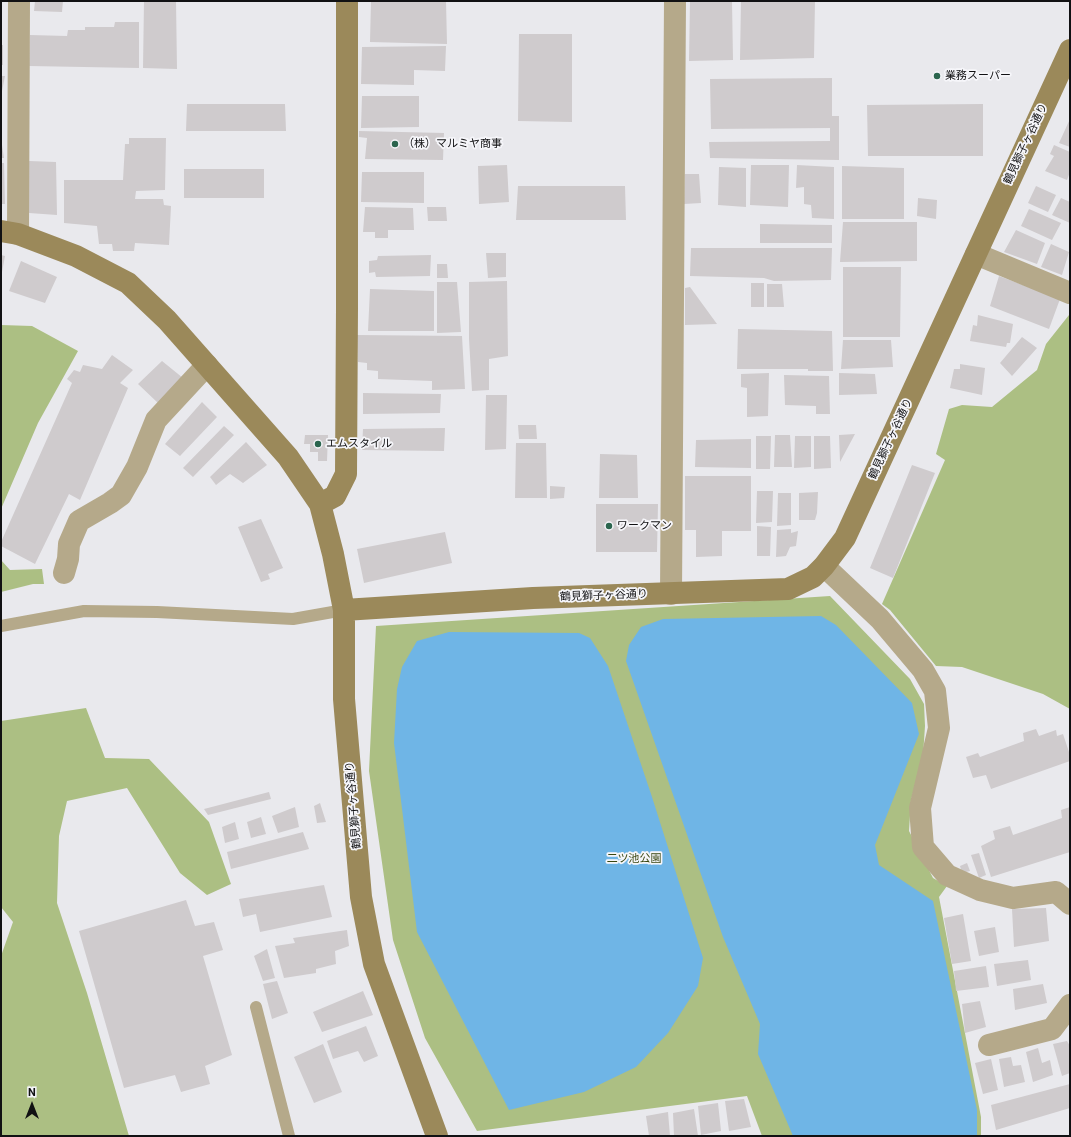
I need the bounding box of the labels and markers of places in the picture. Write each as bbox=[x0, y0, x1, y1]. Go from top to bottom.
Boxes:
place label: 業務スーパー bbox=[945, 69, 1011, 83]
marker: 業務スーパー bbox=[932, 71, 942, 81]
place label: （株）マルミヤ商事 bbox=[403, 137, 502, 151]
marker: （株）マルミヤ商事 bbox=[390, 139, 400, 149]
place label: エムスタイル bbox=[326, 437, 392, 451]
marker: エムスタイル bbox=[313, 439, 323, 449]
place label: ワークマン bbox=[617, 519, 672, 533]
marker: ワークマン bbox=[604, 521, 614, 531]

